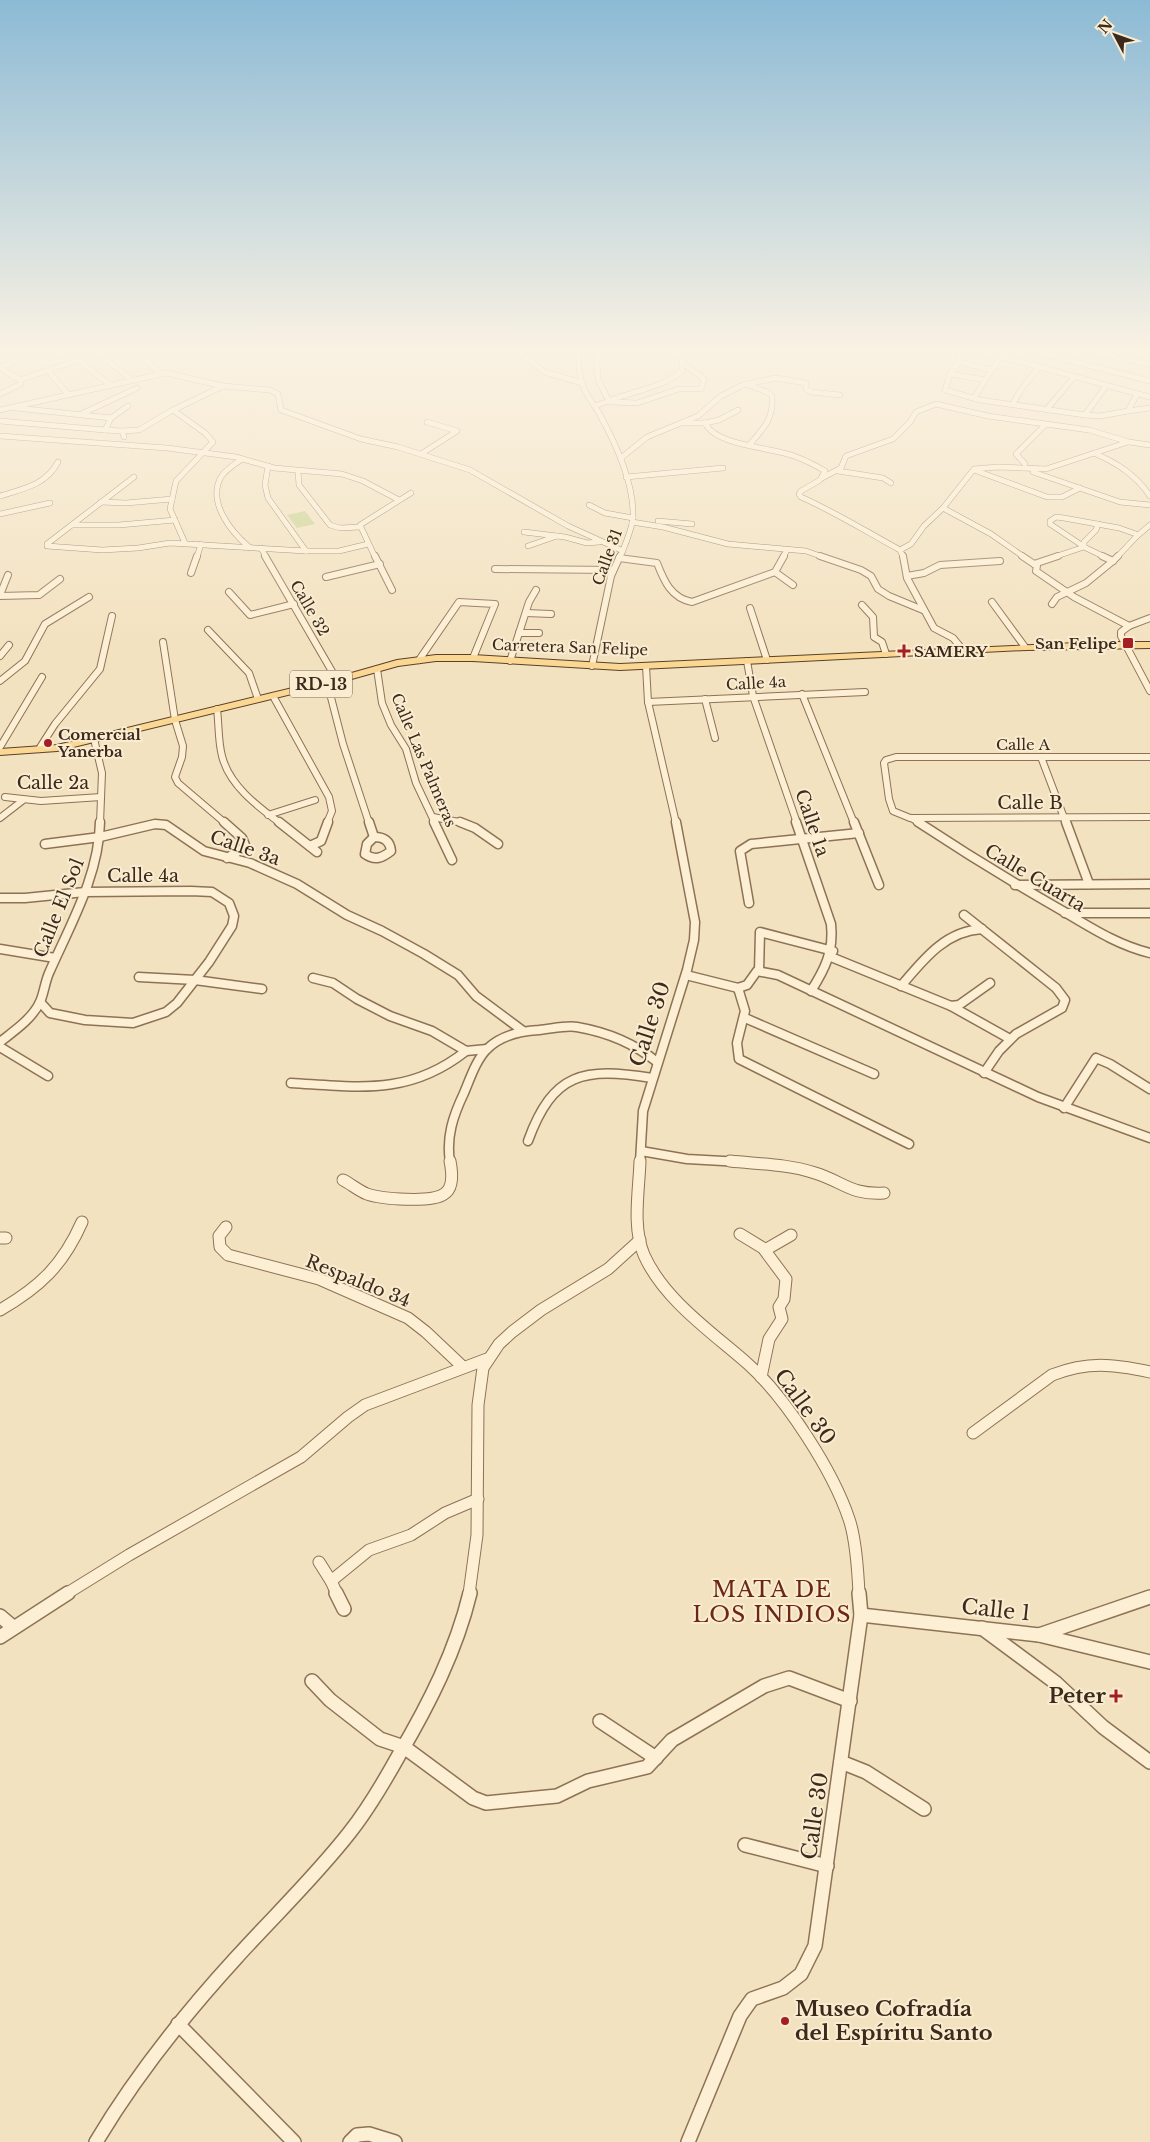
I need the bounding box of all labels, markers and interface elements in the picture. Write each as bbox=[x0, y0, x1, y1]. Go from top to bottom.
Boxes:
north arrow bbox=[1090, 10, 1140, 60]
text: N bbox=[1094, 16, 1116, 37]
street label: Calle 31 bbox=[588, 526, 626, 588]
street label: Calle 32 bbox=[286, 577, 334, 639]
place label: San Felipe bbox=[1035, 634, 1117, 653]
street label: Carretera San Felipe bbox=[492, 635, 648, 659]
marker: San Felipe bbox=[1121, 636, 1135, 650]
place label: SAMERY bbox=[914, 642, 988, 661]
marker: SAMERY bbox=[898, 645, 910, 657]
road number: RD-13 bbox=[290, 671, 352, 698]
street label: Calle 4a bbox=[726, 672, 787, 694]
street label: Calle Las Palmeras bbox=[387, 690, 461, 830]
place label: Comercial Yanerba bbox=[57, 725, 141, 761]
street label: Calle A bbox=[996, 735, 1050, 754]
marker: Comercial Yanerba bbox=[42, 737, 54, 749]
street label: Calle 2a bbox=[17, 772, 89, 794]
street label: Calle 1a bbox=[790, 787, 834, 860]
street label: Calle B bbox=[997, 792, 1063, 814]
street label: Calle 3a bbox=[207, 826, 283, 870]
street label: Calle Cuarta bbox=[981, 839, 1089, 917]
street label: Calle El Sol bbox=[29, 855, 89, 961]
street label: Calle 4a bbox=[107, 865, 179, 887]
street label: Calle 30 bbox=[624, 978, 676, 1070]
street label: Respaldo 34 bbox=[302, 1250, 414, 1312]
street label: Calle 30 bbox=[769, 1364, 841, 1450]
district label: MATA DE LOS INDIOS bbox=[692, 1576, 852, 1628]
street label: Calle 1 bbox=[960, 1593, 1032, 1627]
place label: Peter bbox=[1048, 1683, 1107, 1709]
marker: Peter bbox=[1110, 1690, 1122, 1702]
street label: Calle 30 bbox=[796, 1771, 834, 1861]
place label: Museo Cofradía del Espíritu Santo bbox=[795, 1996, 993, 2046]
marker: Museo Cofradía del Espíritu Santo bbox=[779, 2015, 791, 2027]

